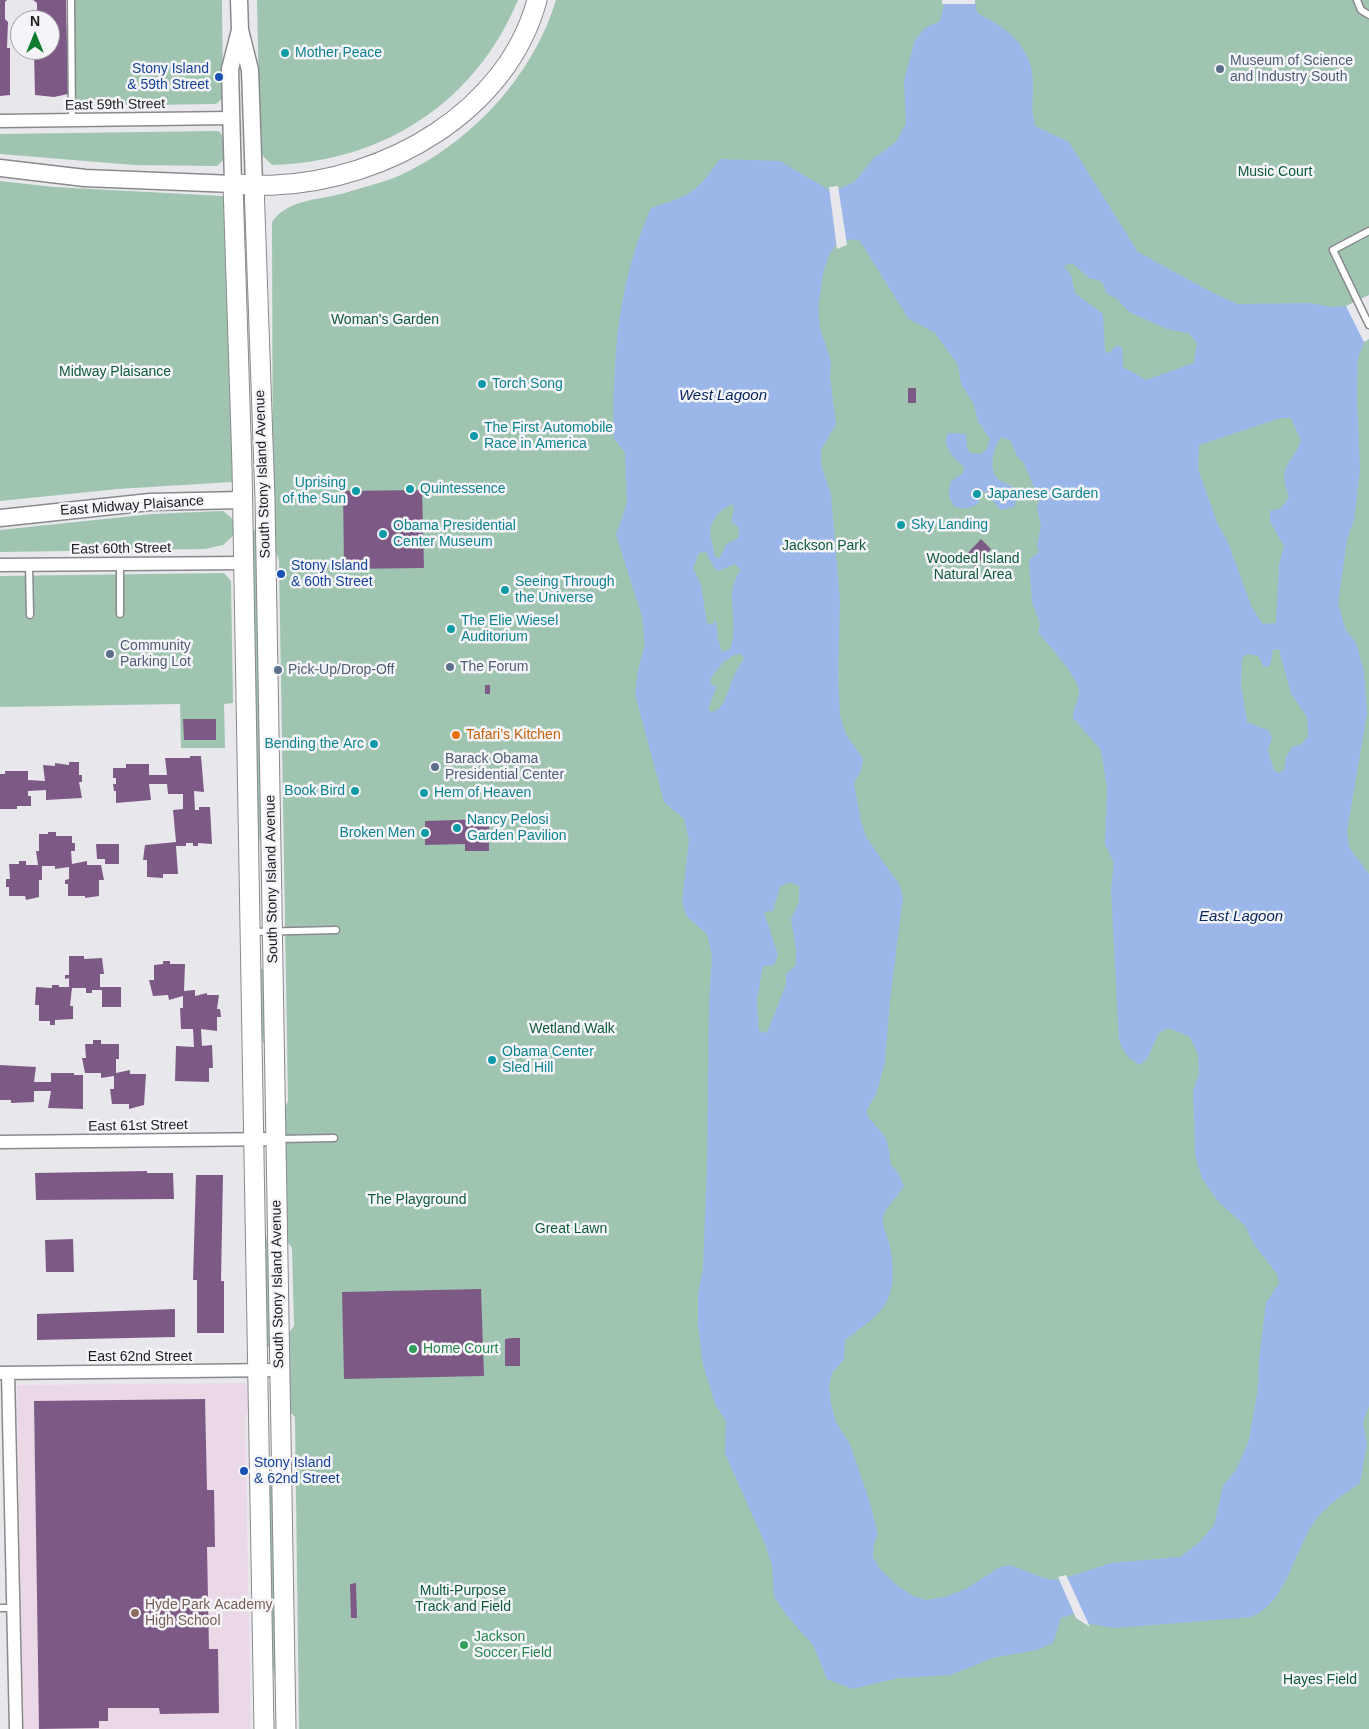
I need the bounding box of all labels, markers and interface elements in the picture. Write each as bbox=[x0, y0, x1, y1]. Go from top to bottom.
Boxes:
north arrow bbox=[10, 10, 60, 60]
text: N bbox=[30, 13, 40, 29]
place label: Mother Peace bbox=[295, 45, 382, 61]
marker: Mother Peace bbox=[279, 47, 291, 59]
place label: Museum of Science and Industry South bbox=[1230, 53, 1353, 85]
place label: Stony Island & 59th Street bbox=[127, 61, 209, 94]
marker: Museum of Science and Industry South bbox=[1214, 63, 1226, 75]
marker: Stony Island & 59th Street bbox=[213, 71, 225, 83]
street label: East 59th Street bbox=[65, 96, 165, 114]
park label: Music Court bbox=[1238, 164, 1312, 180]
park label: Woman's Garden bbox=[331, 312, 439, 328]
park label: Midway Plaisance bbox=[59, 364, 171, 380]
place label: Torch Song bbox=[492, 376, 563, 392]
marker: Torch Song bbox=[476, 378, 488, 390]
water label: West Lagoon bbox=[679, 387, 767, 405]
street label: South Stony Island Avenue bbox=[252, 389, 274, 559]
place label: The First Automobile Race in America bbox=[484, 420, 613, 452]
marker: The First Automobile Race in America bbox=[468, 430, 480, 442]
place label: Uprising of the Sun bbox=[282, 475, 346, 508]
place label: Quintessence bbox=[420, 481, 506, 497]
marker: Quintessence bbox=[404, 483, 416, 495]
marker: Uprising of the Sun bbox=[350, 485, 362, 497]
place label: Japanese Garden bbox=[987, 486, 1098, 502]
marker: Japanese Garden bbox=[971, 488, 983, 500]
street label: East Midway Plaisance bbox=[60, 493, 204, 519]
place label: Sky Landing bbox=[911, 517, 988, 533]
place label: Obama Presidential Center Museum bbox=[393, 518, 516, 550]
marker: Sky Landing bbox=[895, 519, 907, 531]
marker: Obama Presidential Center Museum bbox=[377, 528, 389, 540]
park label: Jackson Park bbox=[782, 538, 866, 554]
street label: East 60th Street bbox=[71, 540, 171, 558]
park label: Wooded Island Natural Area bbox=[926, 551, 1020, 584]
place label: Stony Island & 60th Street bbox=[291, 558, 373, 590]
marker: Stony Island & 60th Street bbox=[275, 568, 287, 580]
place label: Seeing Through the Universe bbox=[515, 574, 615, 606]
marker: Seeing Through the Universe bbox=[499, 584, 511, 596]
place label: The Elie Wiesel Auditorium bbox=[461, 613, 558, 646]
marker: The Elie Wiesel Auditorium bbox=[445, 623, 457, 635]
place label: Community Parking Lot bbox=[120, 638, 191, 670]
marker: Community Parking Lot bbox=[104, 648, 116, 660]
place label: The Forum bbox=[460, 659, 528, 675]
marker: The Forum bbox=[444, 661, 456, 673]
place label: Pick-Up/Drop-Off bbox=[288, 662, 394, 678]
marker: Pick-Up/Drop-Off bbox=[272, 664, 284, 676]
place label: Tafari’s Kitchen bbox=[466, 727, 561, 743]
marker: Tafari’s Kitchen bbox=[450, 729, 462, 741]
place label: Bending the Arc bbox=[264, 736, 364, 752]
marker: Bending the Arc bbox=[368, 738, 380, 750]
place label: Barack Obama Presidential Center bbox=[445, 751, 564, 784]
marker: Barack Obama Presidential Center bbox=[429, 761, 441, 773]
place label: Book Bird bbox=[284, 783, 345, 799]
marker: Book Bird bbox=[349, 785, 361, 797]
place label: Hem of Heaven bbox=[434, 785, 531, 801]
marker: Hem of Heaven bbox=[418, 787, 430, 799]
street label: South Stony Island Avenue bbox=[262, 795, 282, 963]
place label: Nancy Pelosi Garden Pavilion bbox=[467, 812, 567, 844]
marker: Nancy Pelosi Garden Pavilion bbox=[451, 822, 463, 834]
place label: Broken Men bbox=[340, 825, 415, 841]
marker: Broken Men bbox=[419, 827, 431, 839]
water label: East Lagoon bbox=[1199, 908, 1283, 926]
park label: Wetland Walk bbox=[529, 1021, 615, 1037]
place label: Obama Center Sled Hill bbox=[502, 1044, 594, 1076]
marker: Obama Center Sled Hill bbox=[486, 1054, 498, 1066]
street label: East 61st Street bbox=[88, 1117, 188, 1135]
park label: The Playground bbox=[368, 1192, 466, 1208]
street label: South Stony Island Avenue bbox=[268, 1200, 288, 1368]
park label: Great Lawn bbox=[535, 1221, 607, 1237]
place label: Home Court bbox=[423, 1341, 498, 1357]
marker: Home Court bbox=[407, 1343, 419, 1355]
street label: East 62nd Street bbox=[88, 1349, 192, 1365]
place label: Stony Island & 62nd Street bbox=[254, 1455, 340, 1488]
marker: Stony Island & 62nd Street bbox=[238, 1465, 250, 1477]
park label: Multi-Purpose Track and Field bbox=[415, 1583, 511, 1615]
place label: Hyde Park Academy High School bbox=[145, 1597, 273, 1630]
marker: Hyde Park Academy High School bbox=[129, 1607, 141, 1619]
place label: Jackson Soccer Field bbox=[474, 1629, 552, 1661]
marker: Jackson Soccer Field bbox=[458, 1639, 470, 1651]
park label: Hayes Field bbox=[1283, 1672, 1357, 1688]

